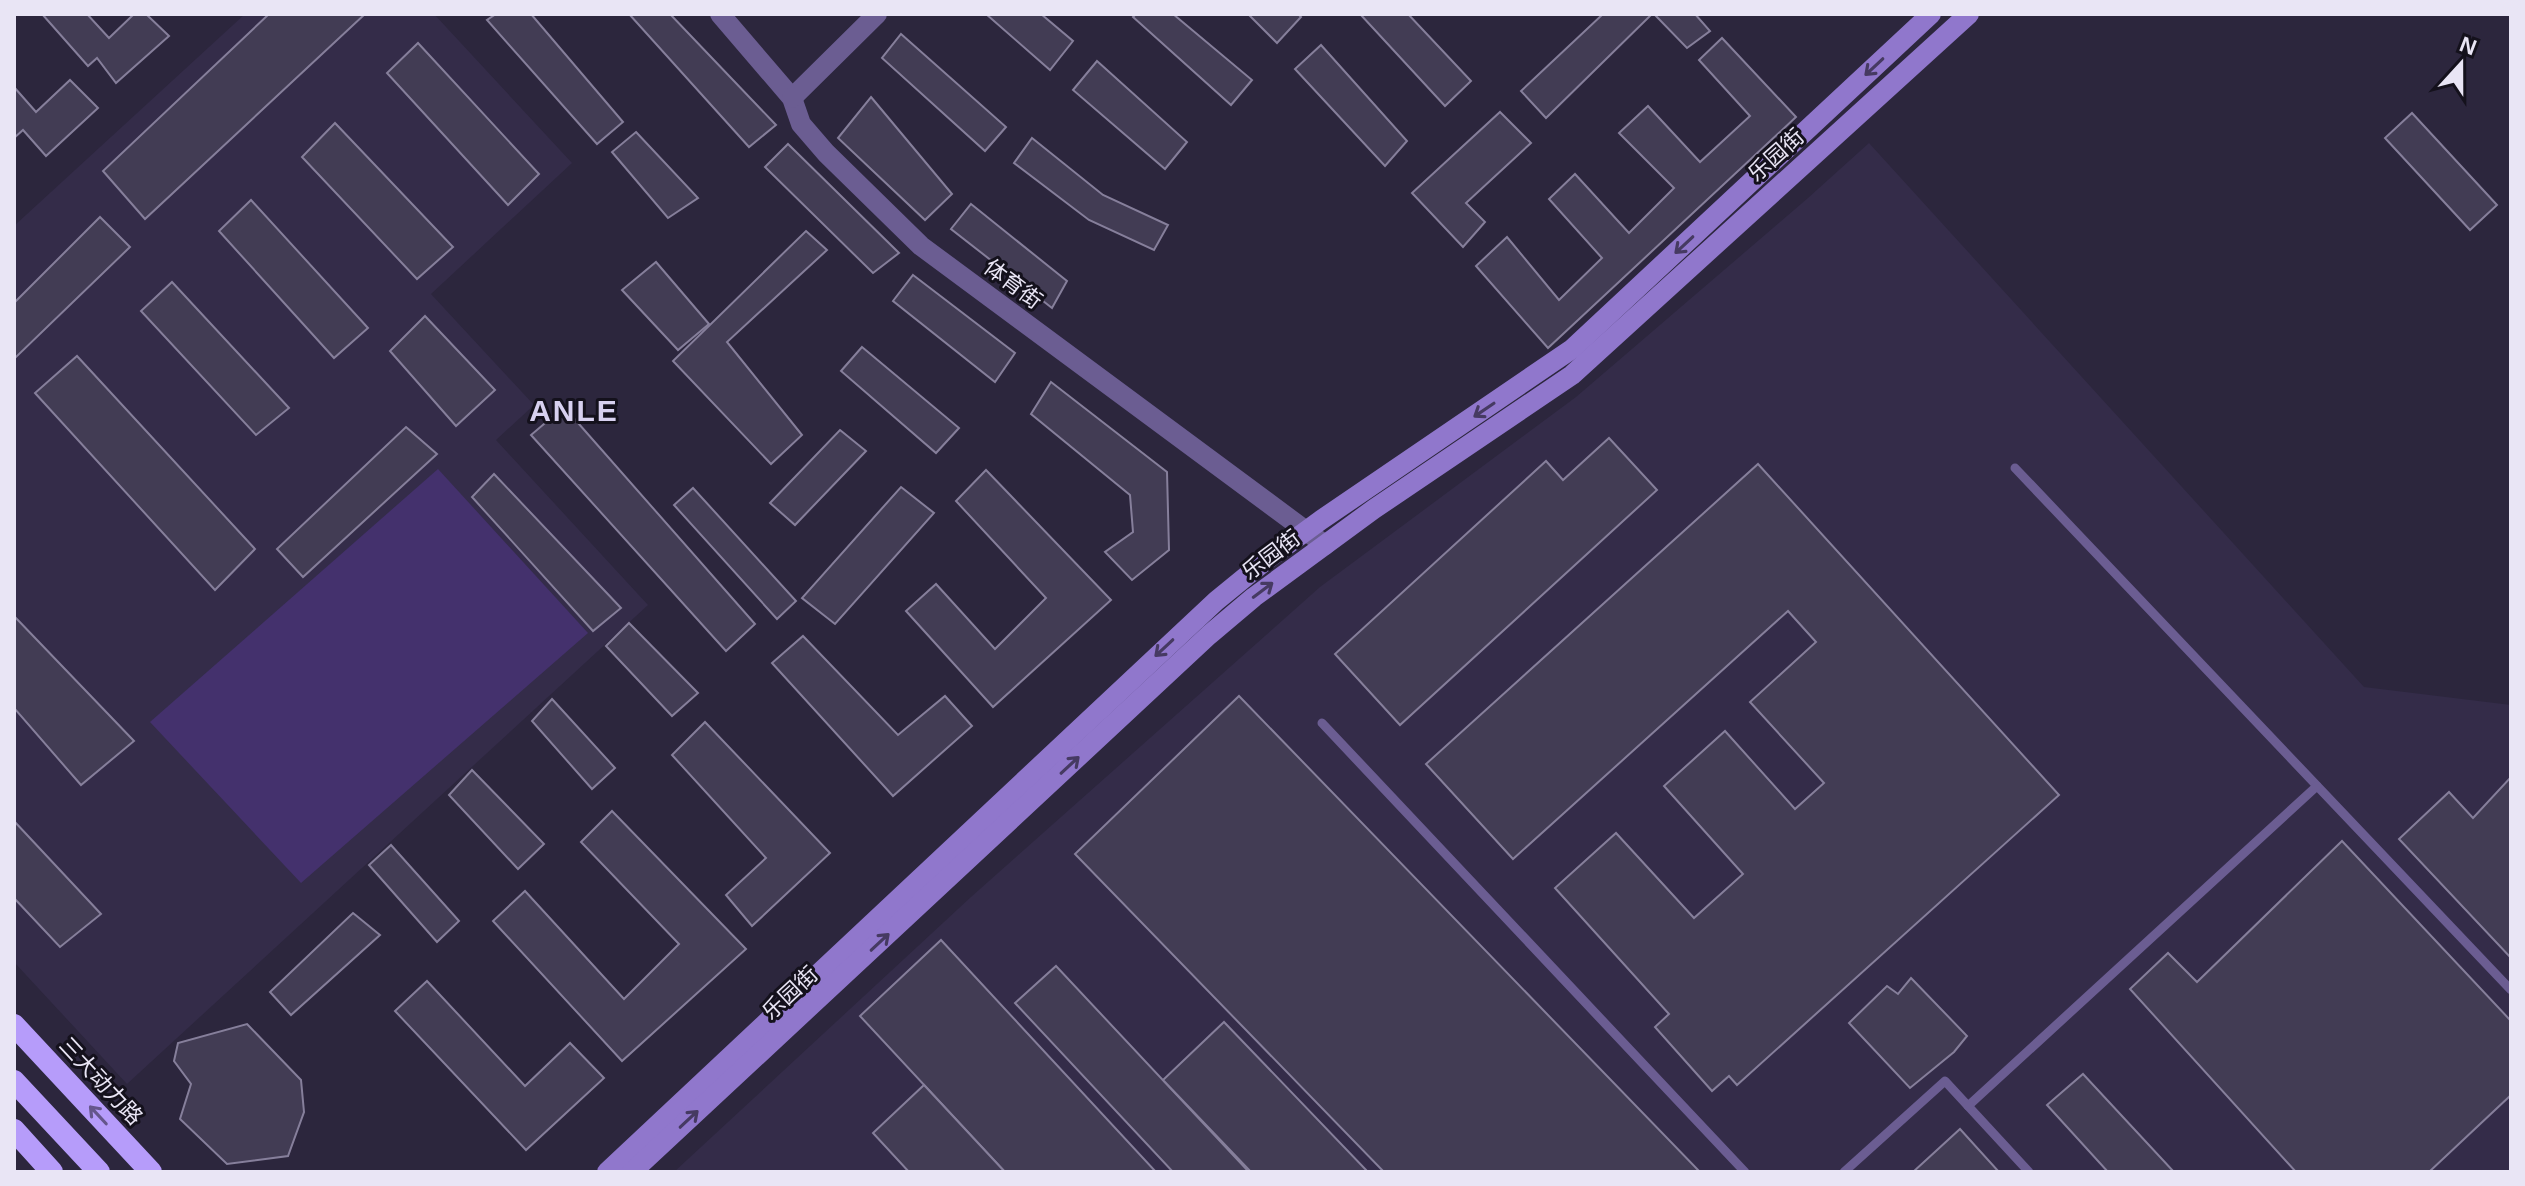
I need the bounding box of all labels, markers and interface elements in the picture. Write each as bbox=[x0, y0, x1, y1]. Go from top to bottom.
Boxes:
north arrow bbox=[2421, 24, 2501, 104]
text: N bbox=[2456, 31, 2480, 60]
one-way arrow bbox=[1864, 58, 1884, 77]
street label: 乐园街 bbox=[1743, 124, 1809, 186]
one-way arrow bbox=[1675, 236, 1695, 254]
street label: 体育街 bbox=[979, 254, 1047, 314]
district label: ANLE bbox=[529, 394, 619, 427]
one-way arrow bbox=[1473, 401, 1495, 418]
street label: 乐园街 bbox=[1237, 525, 1305, 585]
one-way arrow bbox=[1252, 582, 1273, 599]
one-way arrow bbox=[1154, 639, 1174, 657]
one-way arrow bbox=[1060, 756, 1079, 775]
one-way arrow bbox=[870, 933, 890, 952]
street label: 乐园街 bbox=[757, 961, 823, 1025]
street label: 三大动力路 bbox=[54, 1032, 148, 1130]
one-way arrow bbox=[88, 1105, 107, 1125]
one-way arrow bbox=[679, 1109, 699, 1128]

